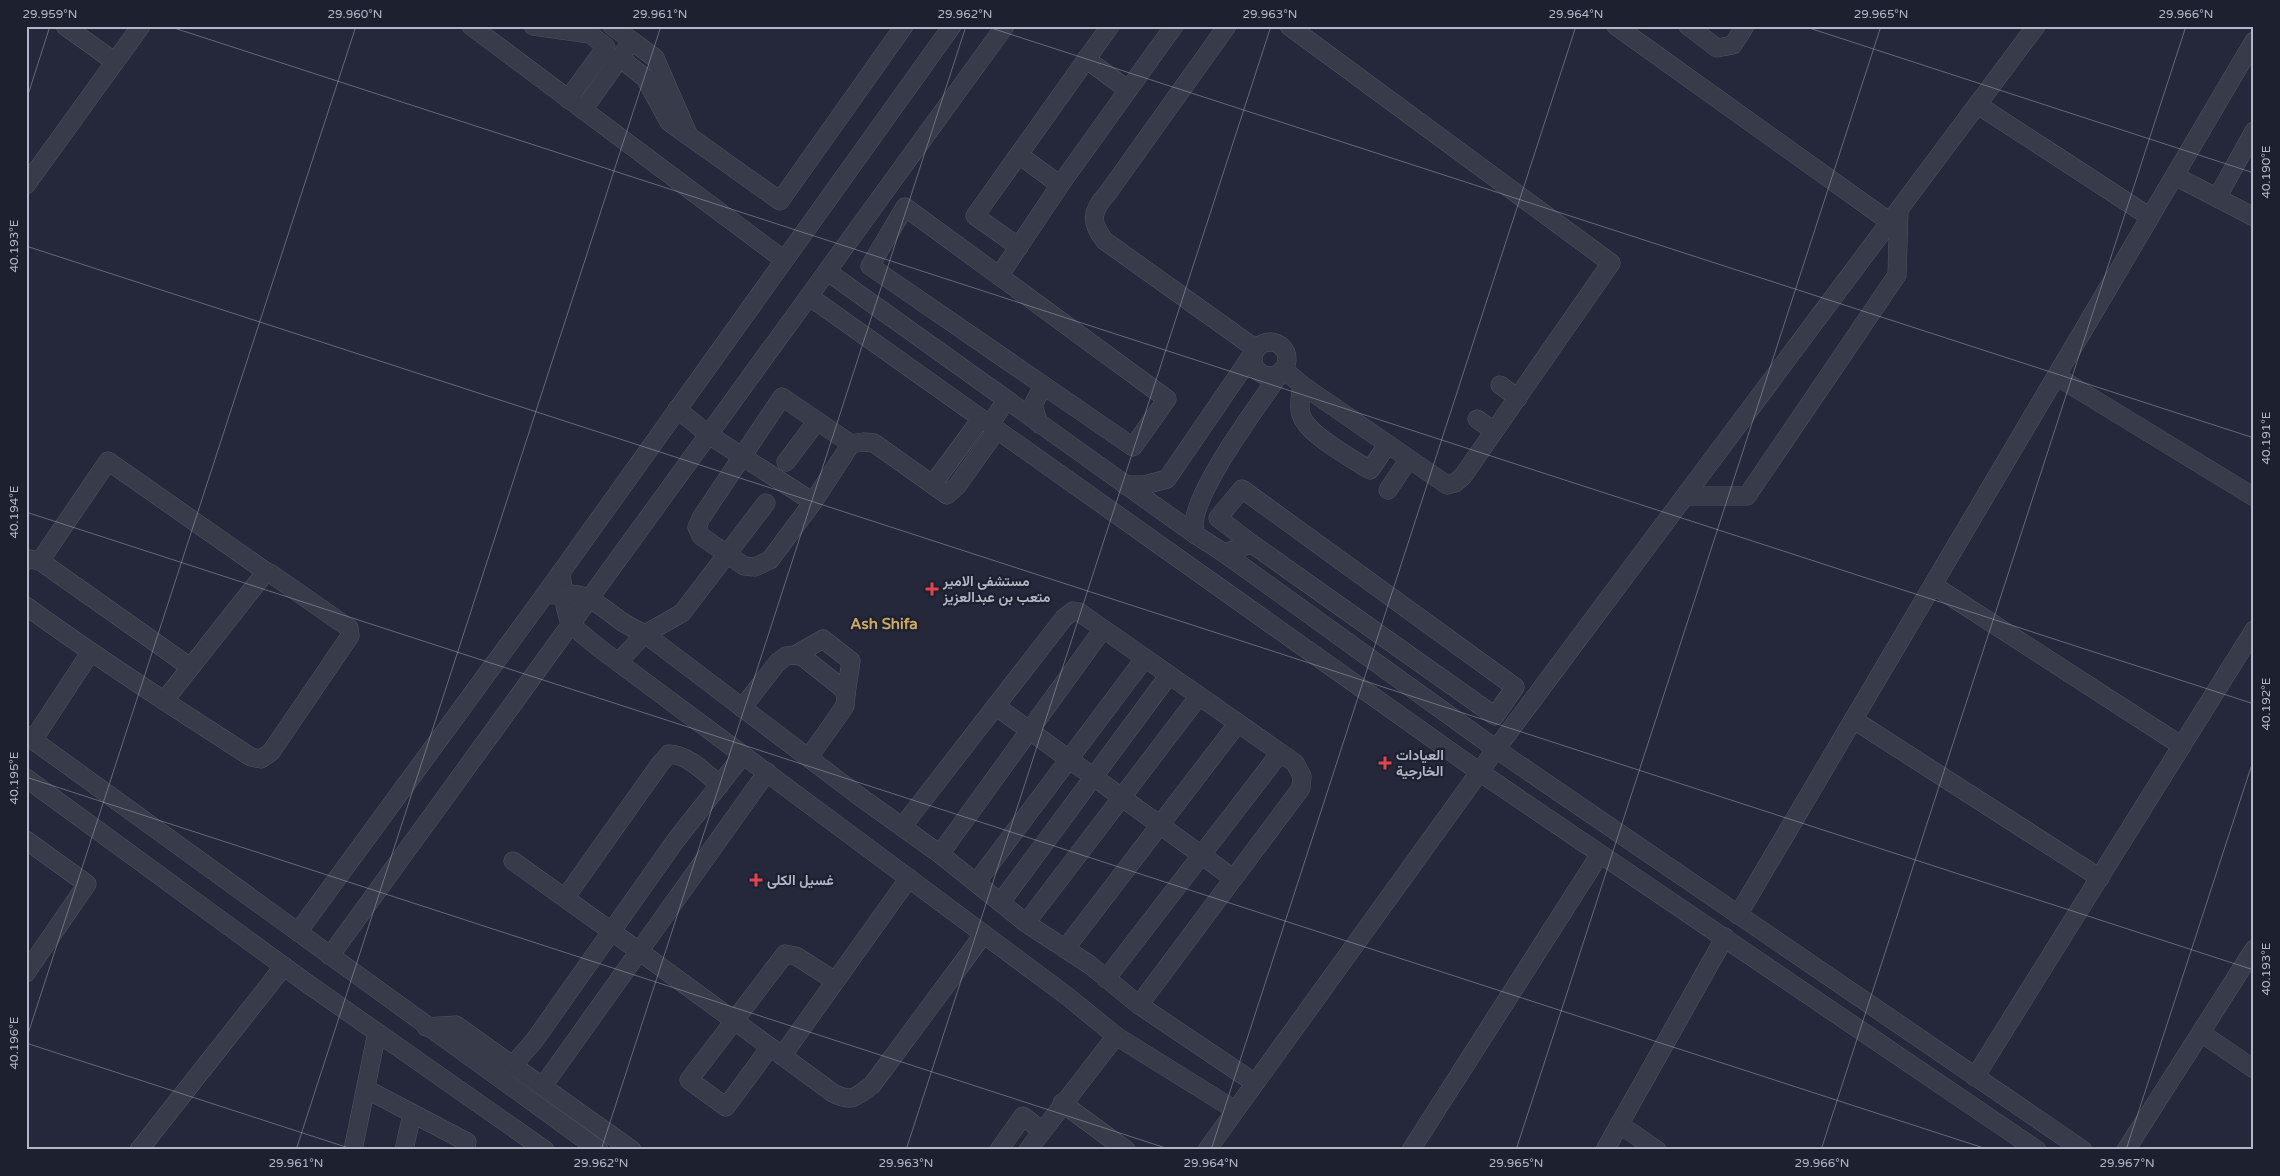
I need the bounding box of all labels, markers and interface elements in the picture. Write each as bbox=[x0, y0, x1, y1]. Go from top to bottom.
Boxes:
text: 29.959°N bbox=[23, 7, 77, 21]
text: 29.960°N bbox=[328, 7, 382, 21]
text: 29.961°N bbox=[633, 7, 687, 21]
text: 29.962°N bbox=[938, 7, 992, 21]
text: 29.963°N bbox=[1243, 7, 1297, 21]
text: 29.964°N bbox=[1549, 7, 1603, 21]
text: 29.965°N bbox=[1854, 7, 1908, 21]
text: 29.966°N bbox=[2159, 7, 2213, 21]
text: 40.190°E bbox=[2259, 145, 2273, 199]
text: 40.193°E bbox=[7, 219, 21, 273]
text: 40.191°E bbox=[2259, 411, 2273, 465]
text: 40.194°E bbox=[7, 485, 21, 539]
place label: مستشفى الامير متعب بن عبدالعزيز bbox=[942, 573, 1051, 606]
marker: مستشفى الامير متعب بن عبدالعزيز bbox=[925, 582, 939, 596]
district label: Ash Shifa bbox=[850, 615, 918, 633]
text: 40.192°E bbox=[2259, 677, 2273, 731]
place label: العيادات الخارجية bbox=[1396, 747, 1444, 780]
text: 40.195°E bbox=[7, 751, 21, 804]
marker: العيادات الخارجية bbox=[1378, 756, 1392, 770]
place label: غسيل الكلى bbox=[767, 872, 834, 889]
marker: غسيل الكلى bbox=[749, 873, 763, 887]
text: 40.193°E bbox=[2259, 942, 2273, 996]
text: 40.196°E bbox=[7, 1016, 21, 1069]
text: 29.961°N bbox=[269, 1156, 323, 1170]
text: 29.962°N bbox=[574, 1156, 628, 1170]
text: 29.963°N bbox=[879, 1156, 933, 1170]
text: 29.964°N bbox=[1184, 1156, 1238, 1170]
text: 29.965°N bbox=[1489, 1156, 1543, 1170]
text: 29.966°N bbox=[1795, 1156, 1849, 1170]
text: 29.967°N bbox=[2099, 1156, 2155, 1170]

